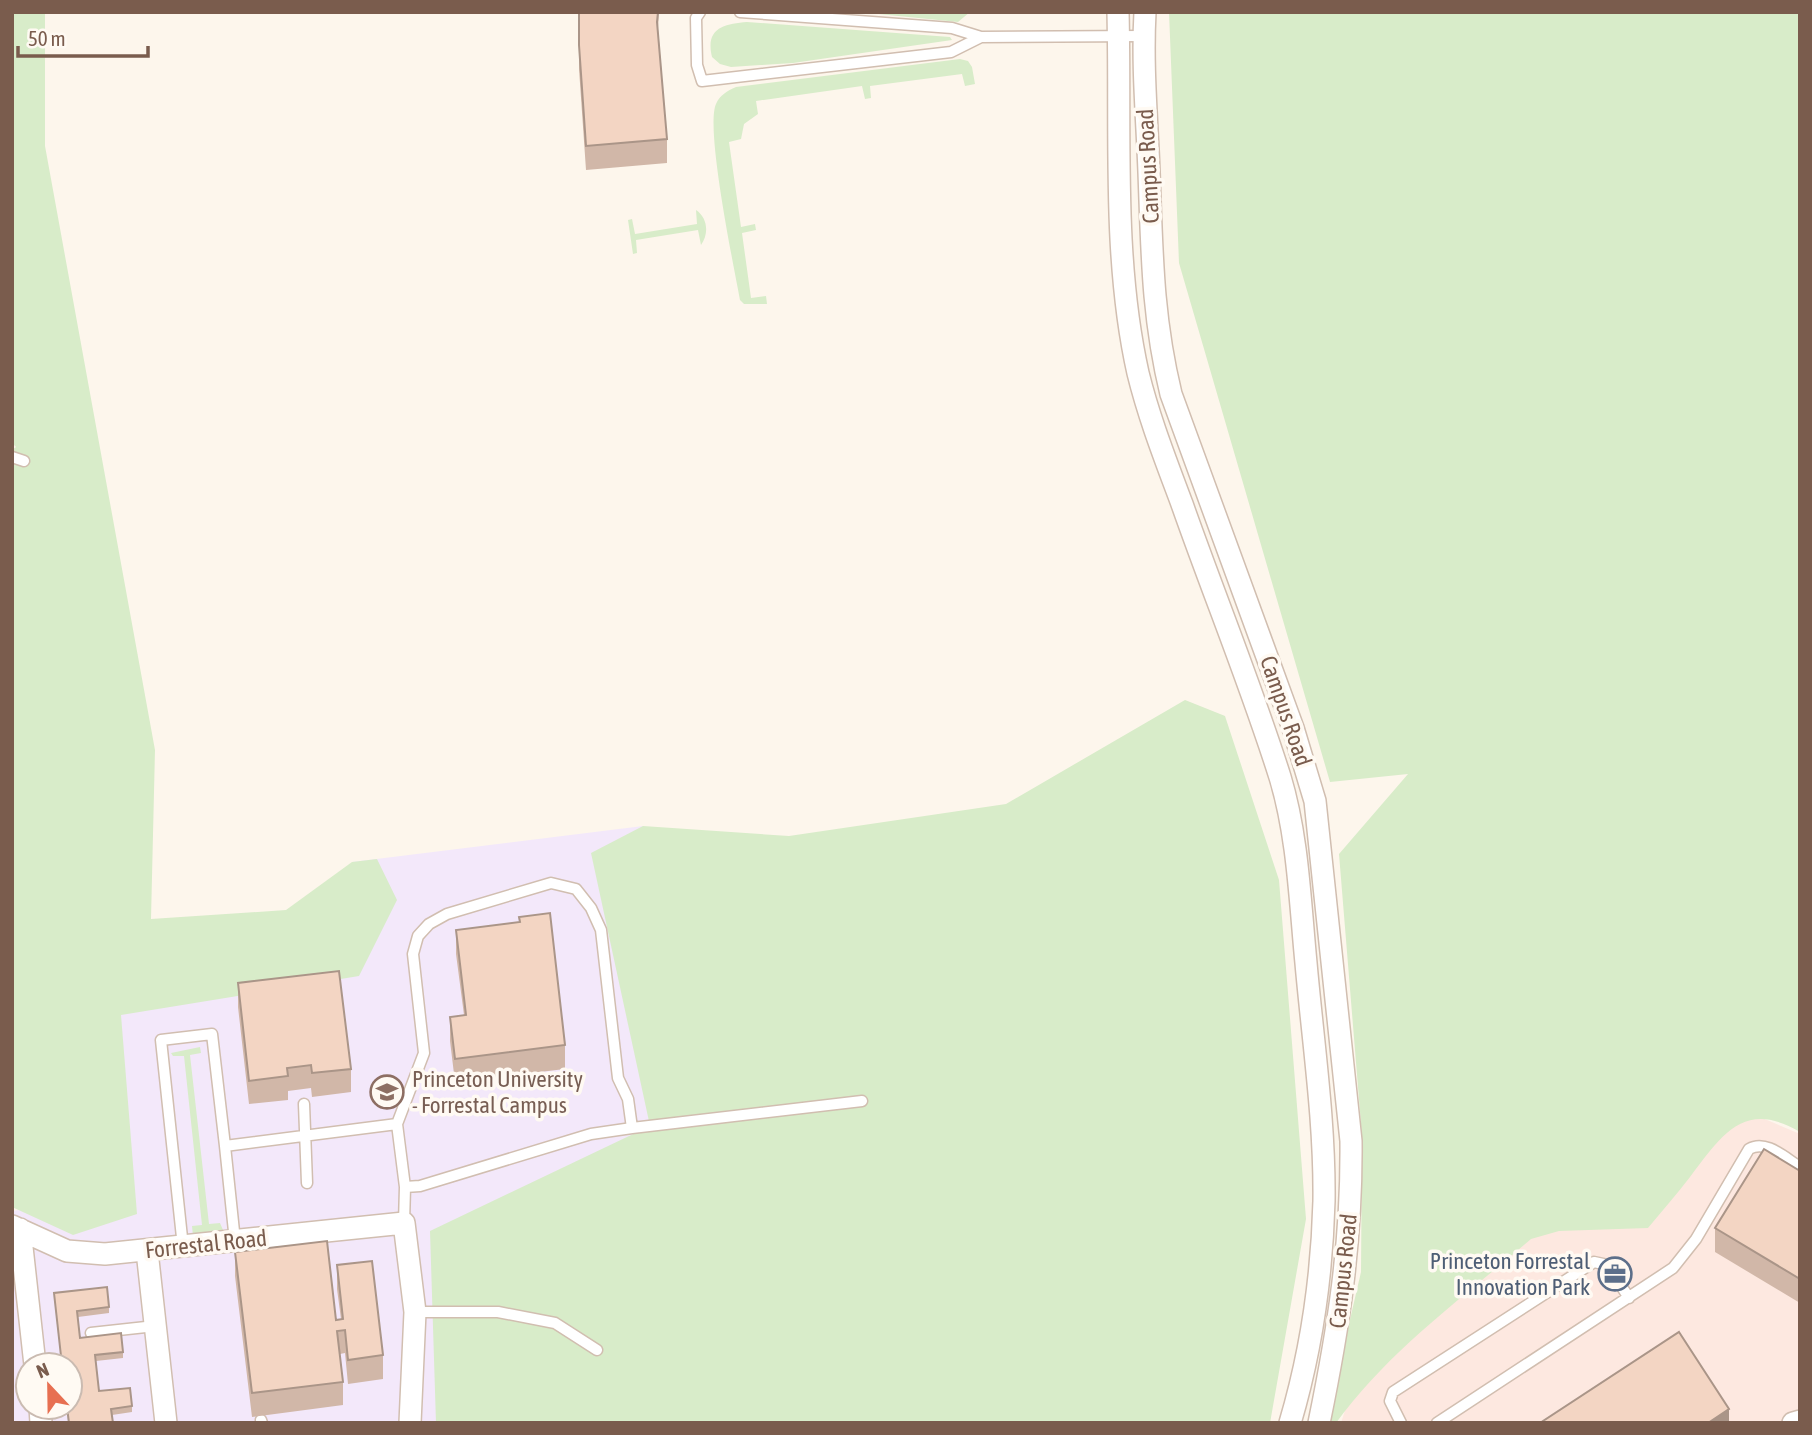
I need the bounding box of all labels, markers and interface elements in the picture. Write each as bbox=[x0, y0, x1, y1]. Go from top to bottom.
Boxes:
scale bar bbox=[18, 14, 147, 58]
text: 50 m bbox=[28, 26, 66, 50]
street label: Campus Road bbox=[1132, 108, 1164, 224]
street label: Campus Road bbox=[1255, 652, 1317, 770]
place label: Princeton University - Forrestal Campus bbox=[412, 1066, 583, 1118]
school or university icon: Princeton University - Forrestal Campus bbox=[368, 1073, 406, 1111]
street label: Campus Road bbox=[1324, 1213, 1362, 1329]
street label: Forrestal Road bbox=[144, 1225, 268, 1263]
place label: Princeton Forrestal Innovation Park bbox=[1430, 1248, 1590, 1300]
office icon: Princeton Forrestal Innovation Park bbox=[1596, 1255, 1634, 1293]
north arrow bbox=[14, 1351, 84, 1421]
text: N bbox=[33, 1358, 52, 1383]

